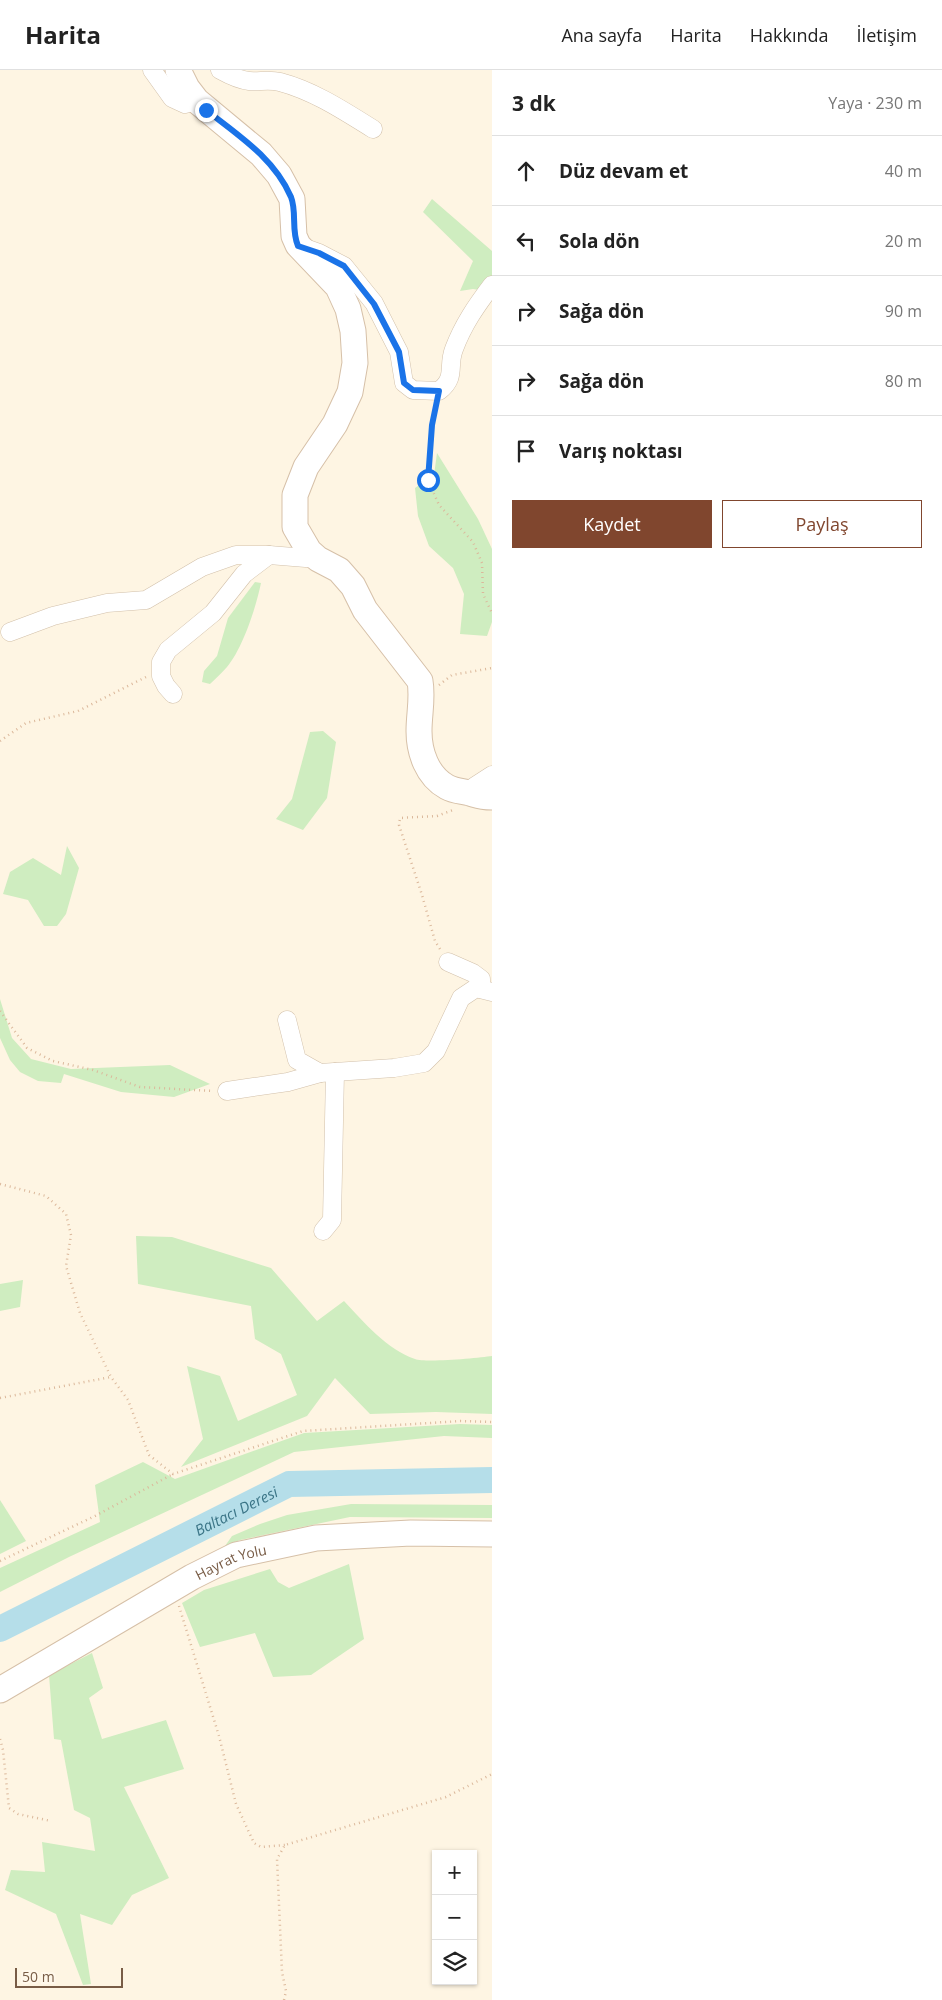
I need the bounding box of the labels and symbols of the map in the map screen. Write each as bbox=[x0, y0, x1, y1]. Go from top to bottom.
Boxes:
route end bbox=[195, 99, 218, 122]
route start bbox=[417, 469, 440, 492]
water label: Baltacı Deresi bbox=[191, 1481, 281, 1540]
street label: Hayrat Yolu bbox=[192, 1539, 268, 1584]
scale bar bbox=[15, 1965, 122, 1988]

